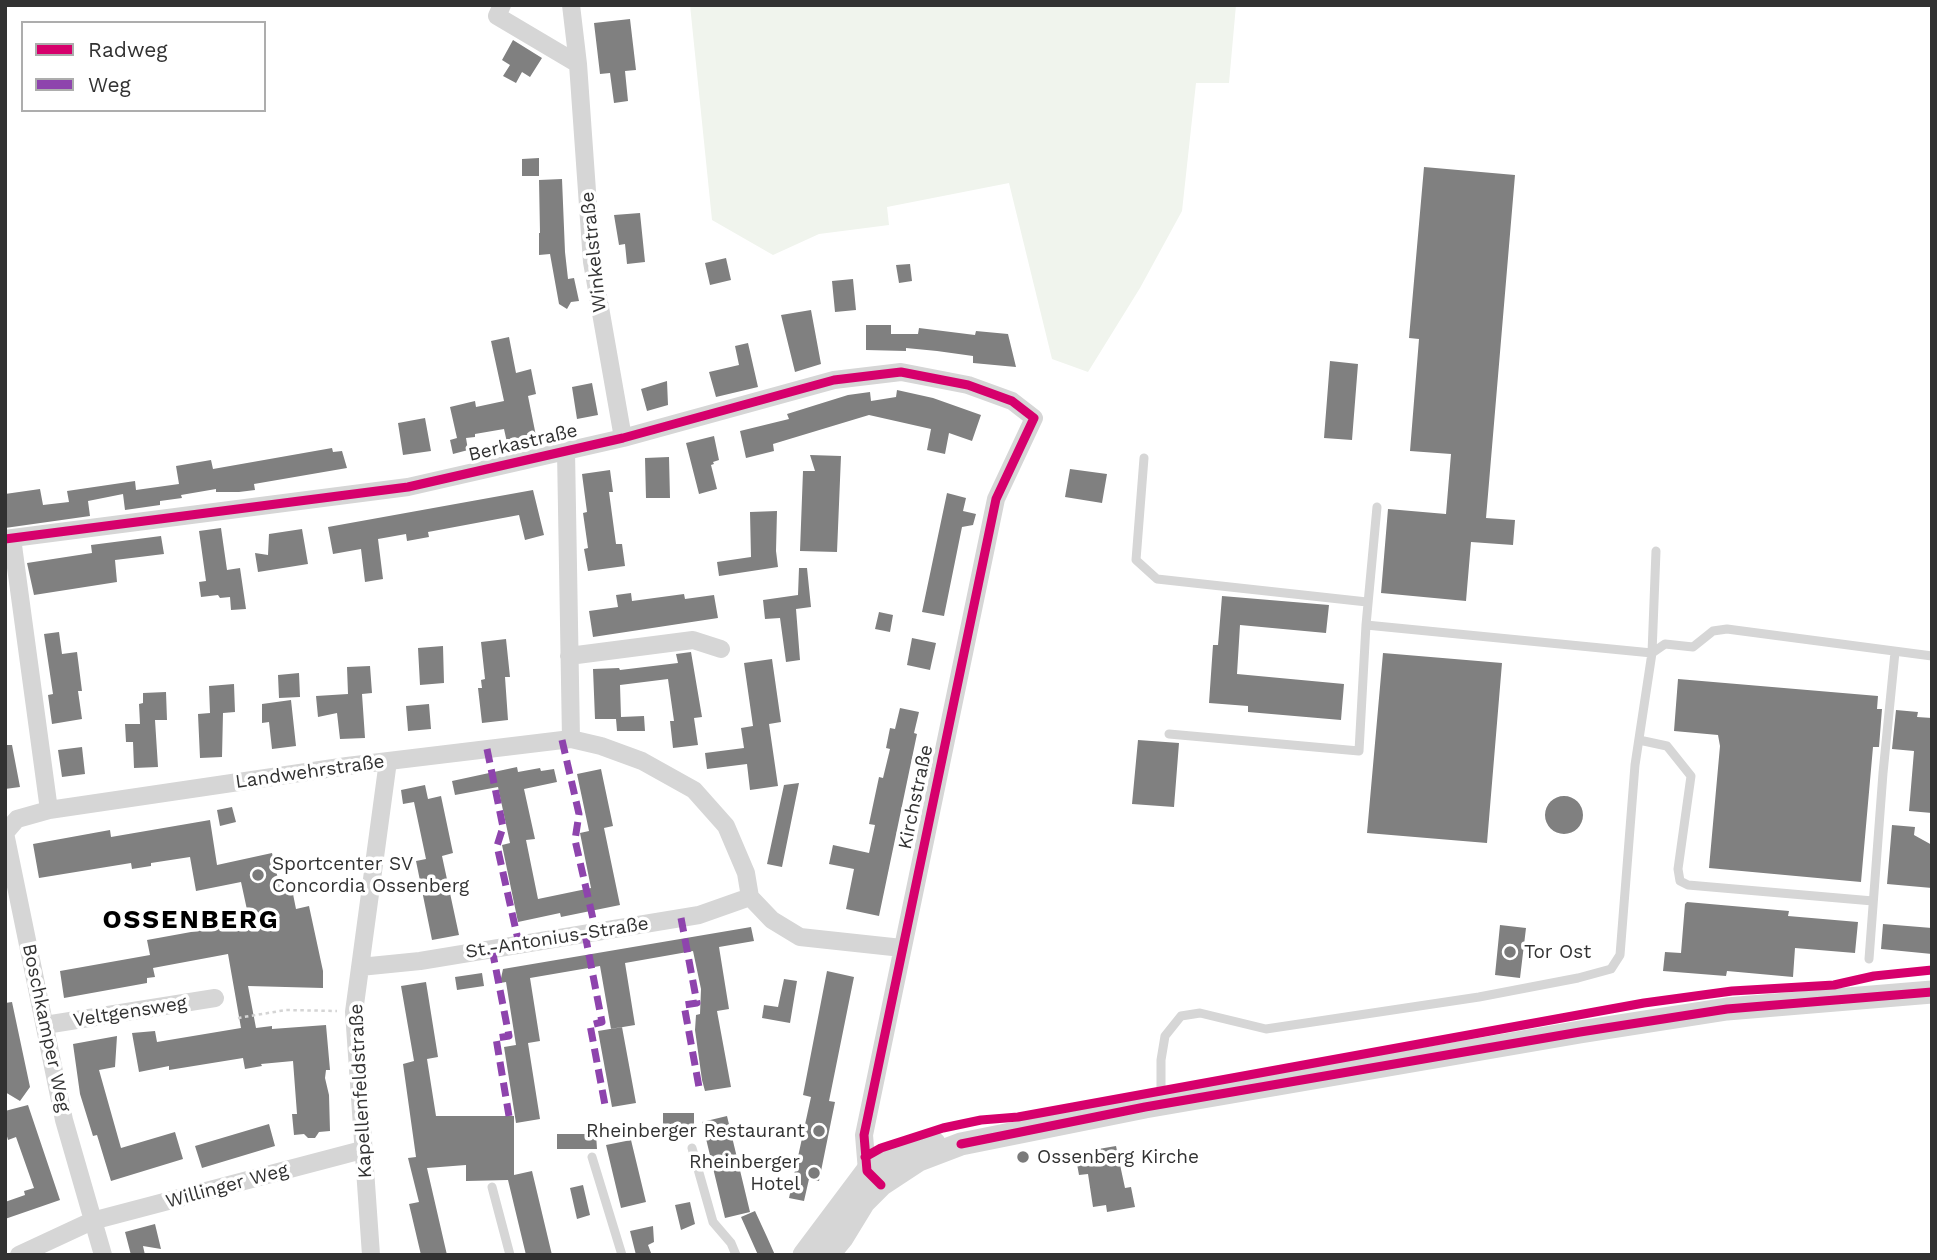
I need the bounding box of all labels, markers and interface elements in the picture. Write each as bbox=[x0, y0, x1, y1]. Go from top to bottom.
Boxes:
legend bbox=[21, 21, 266, 112]
text: Radweg bbox=[88, 37, 168, 62]
text: Weg bbox=[88, 72, 131, 97]
street label: Winkelstraße bbox=[576, 191, 612, 313]
street label: Berkastraße bbox=[466, 419, 580, 467]
street label: Kirchstraße bbox=[894, 743, 938, 851]
street label: Landwehrstraße bbox=[234, 750, 386, 794]
place label: Sportcenter SV Concordia Ossenberg bbox=[272, 853, 469, 897]
marker: Sportcenter SV Concordia Ossenberg bbox=[250, 867, 266, 883]
district label: OSSENBERG bbox=[104, 904, 278, 936]
street label: St.-Antonius-Straße bbox=[464, 912, 650, 964]
place label: Tor Ost bbox=[1524, 941, 1591, 963]
street label: Boschkamper Weg bbox=[17, 942, 75, 1114]
marker: Tor Ost bbox=[1502, 944, 1518, 960]
street label: Veltgensweg bbox=[72, 992, 188, 1032]
street label: Kapellenfeldstraße bbox=[345, 1003, 377, 1179]
place label: Rheinberger Restaurant bbox=[586, 1120, 805, 1142]
marker: Rheinberger Restaurant bbox=[811, 1123, 827, 1139]
place label: Ossenberg Kirche bbox=[1037, 1146, 1199, 1168]
marker: Ossenberg Kirche bbox=[1015, 1149, 1031, 1165]
place label: Rheinberger Hotel bbox=[689, 1151, 800, 1195]
street label: Willinger Weg bbox=[163, 1159, 291, 1213]
marker: Rheinberger Hotel bbox=[806, 1165, 822, 1181]

